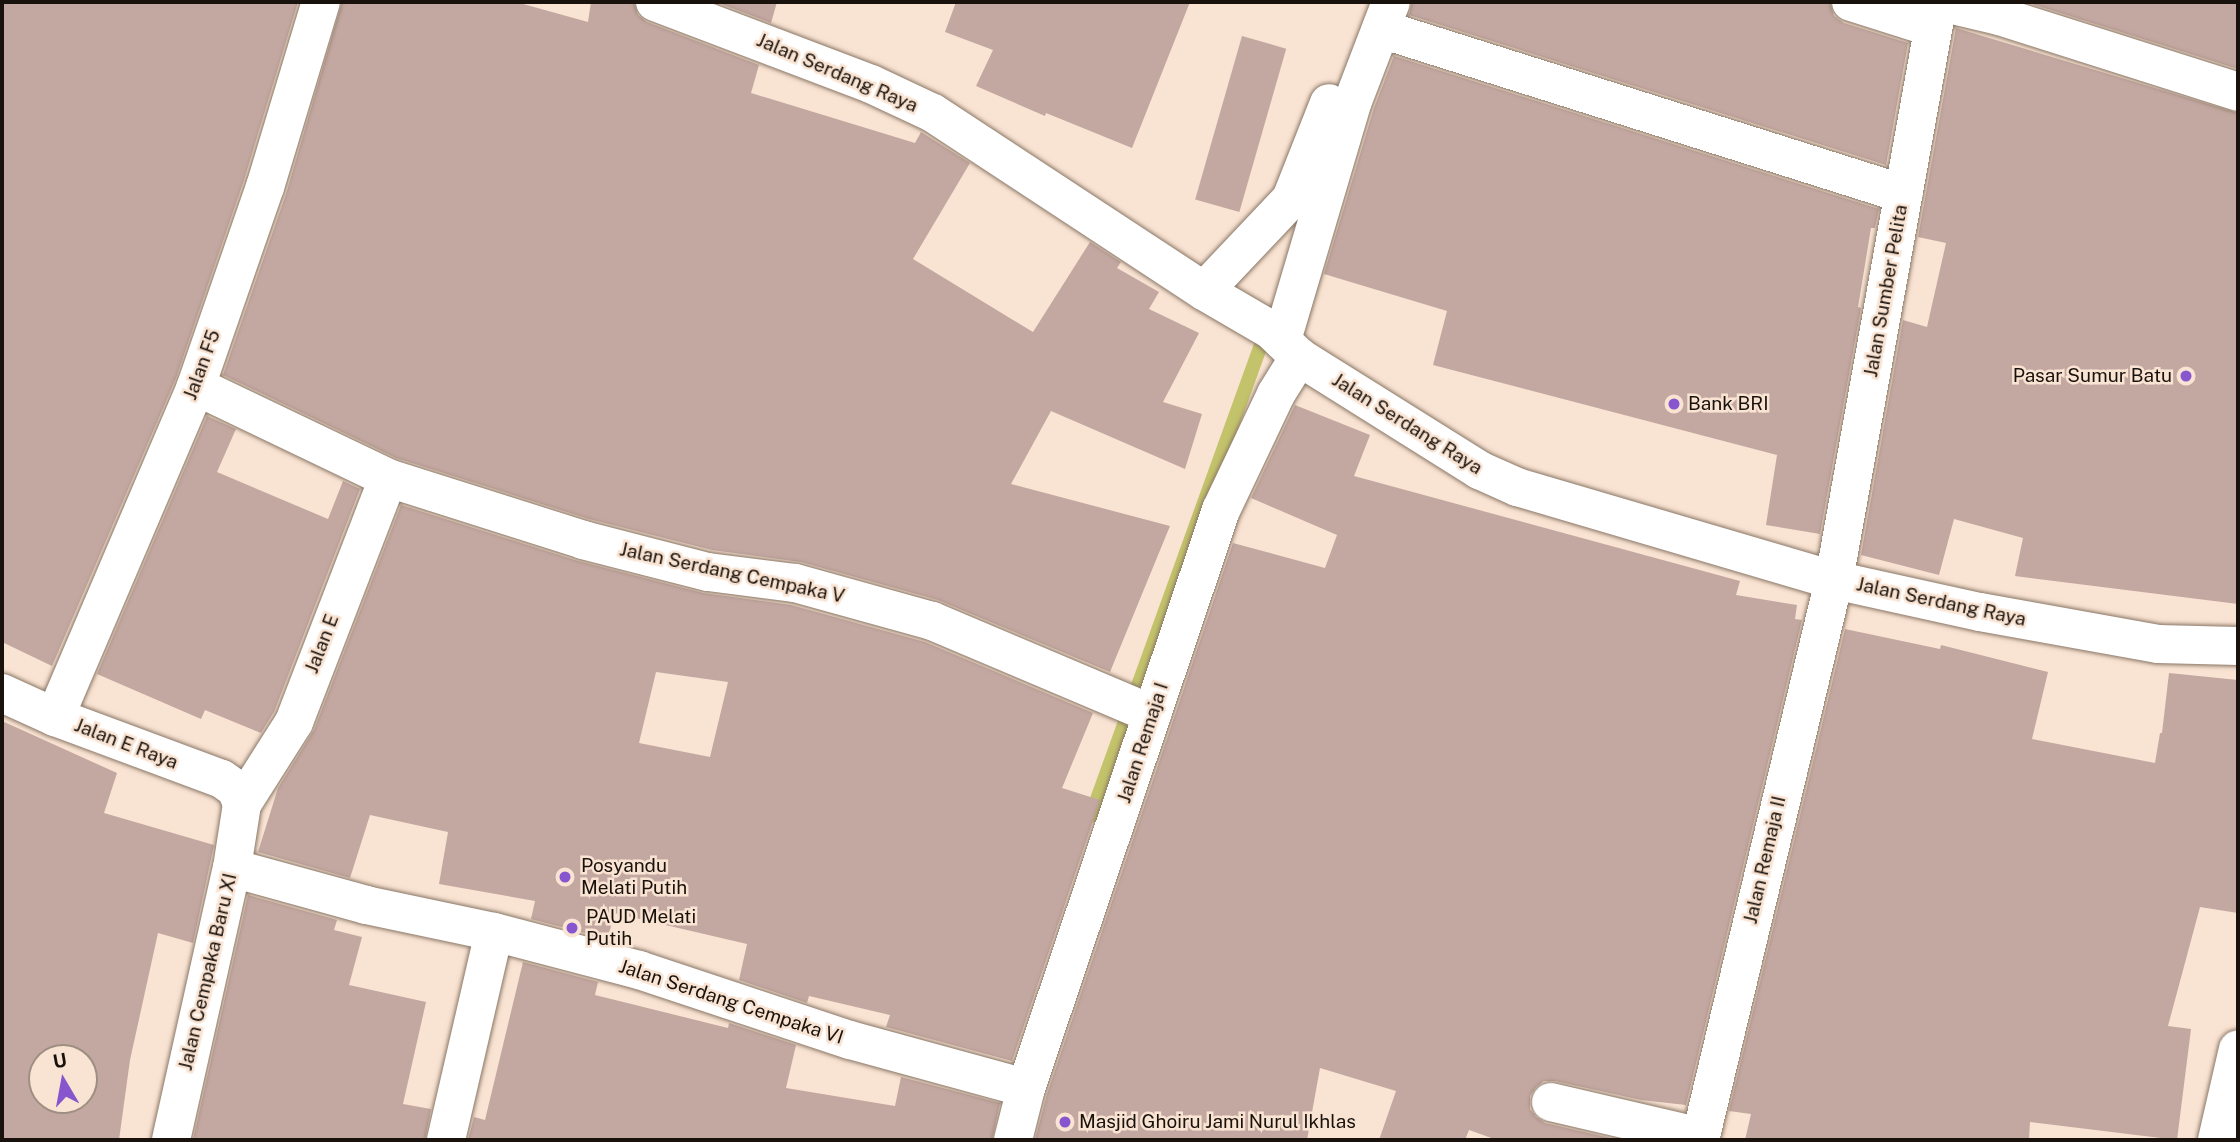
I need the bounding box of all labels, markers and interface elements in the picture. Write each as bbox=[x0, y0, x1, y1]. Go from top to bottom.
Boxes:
street label: Jalan Serdang Raya bbox=[753, 29, 921, 117]
street label: Jalan Sumber Pelita bbox=[1860, 203, 1912, 379]
street label: Jalan F5 bbox=[179, 327, 225, 403]
place label: Pasar Sumur Batu bbox=[2013, 365, 2172, 387]
marker: Pasar Sumur Batu bbox=[2178, 368, 2194, 384]
street label: Jalan Serdang Raya bbox=[1328, 369, 1486, 479]
place label: Bank BRI bbox=[1688, 393, 1769, 415]
marker: Bank BRI bbox=[1666, 396, 1682, 412]
street label: Jalan Serdang Cempaka V bbox=[617, 538, 847, 608]
street label: Jalan Serdang Raya bbox=[1854, 573, 2028, 631]
street label: Jalan E bbox=[300, 611, 344, 677]
street label: Jalan Remaja I bbox=[1113, 680, 1173, 806]
street label: Jalan E Raya bbox=[71, 714, 181, 774]
street label: Jalan Remaja II bbox=[1739, 794, 1791, 926]
place label: Posyandu Melati Putih bbox=[581, 855, 687, 899]
marker: Posyandu Melati Putih bbox=[555, 867, 575, 887]
street label: Jalan Cempaka Baru XI bbox=[174, 871, 242, 1073]
place label: PAUD Melati Putih bbox=[586, 906, 696, 950]
marker: PAUD Melati Putih bbox=[564, 920, 580, 936]
street label: Jalan Serdang Cempaka VI bbox=[616, 955, 846, 1049]
north arrow bbox=[28, 1044, 98, 1114]
text: U bbox=[51, 1048, 68, 1072]
place label: Masjid Ghoiru Jami Nurul Ikhlas bbox=[1079, 1111, 1356, 1133]
marker: Masjid Ghoiru Jami Nurul Ikhlas bbox=[1057, 1114, 1073, 1130]

